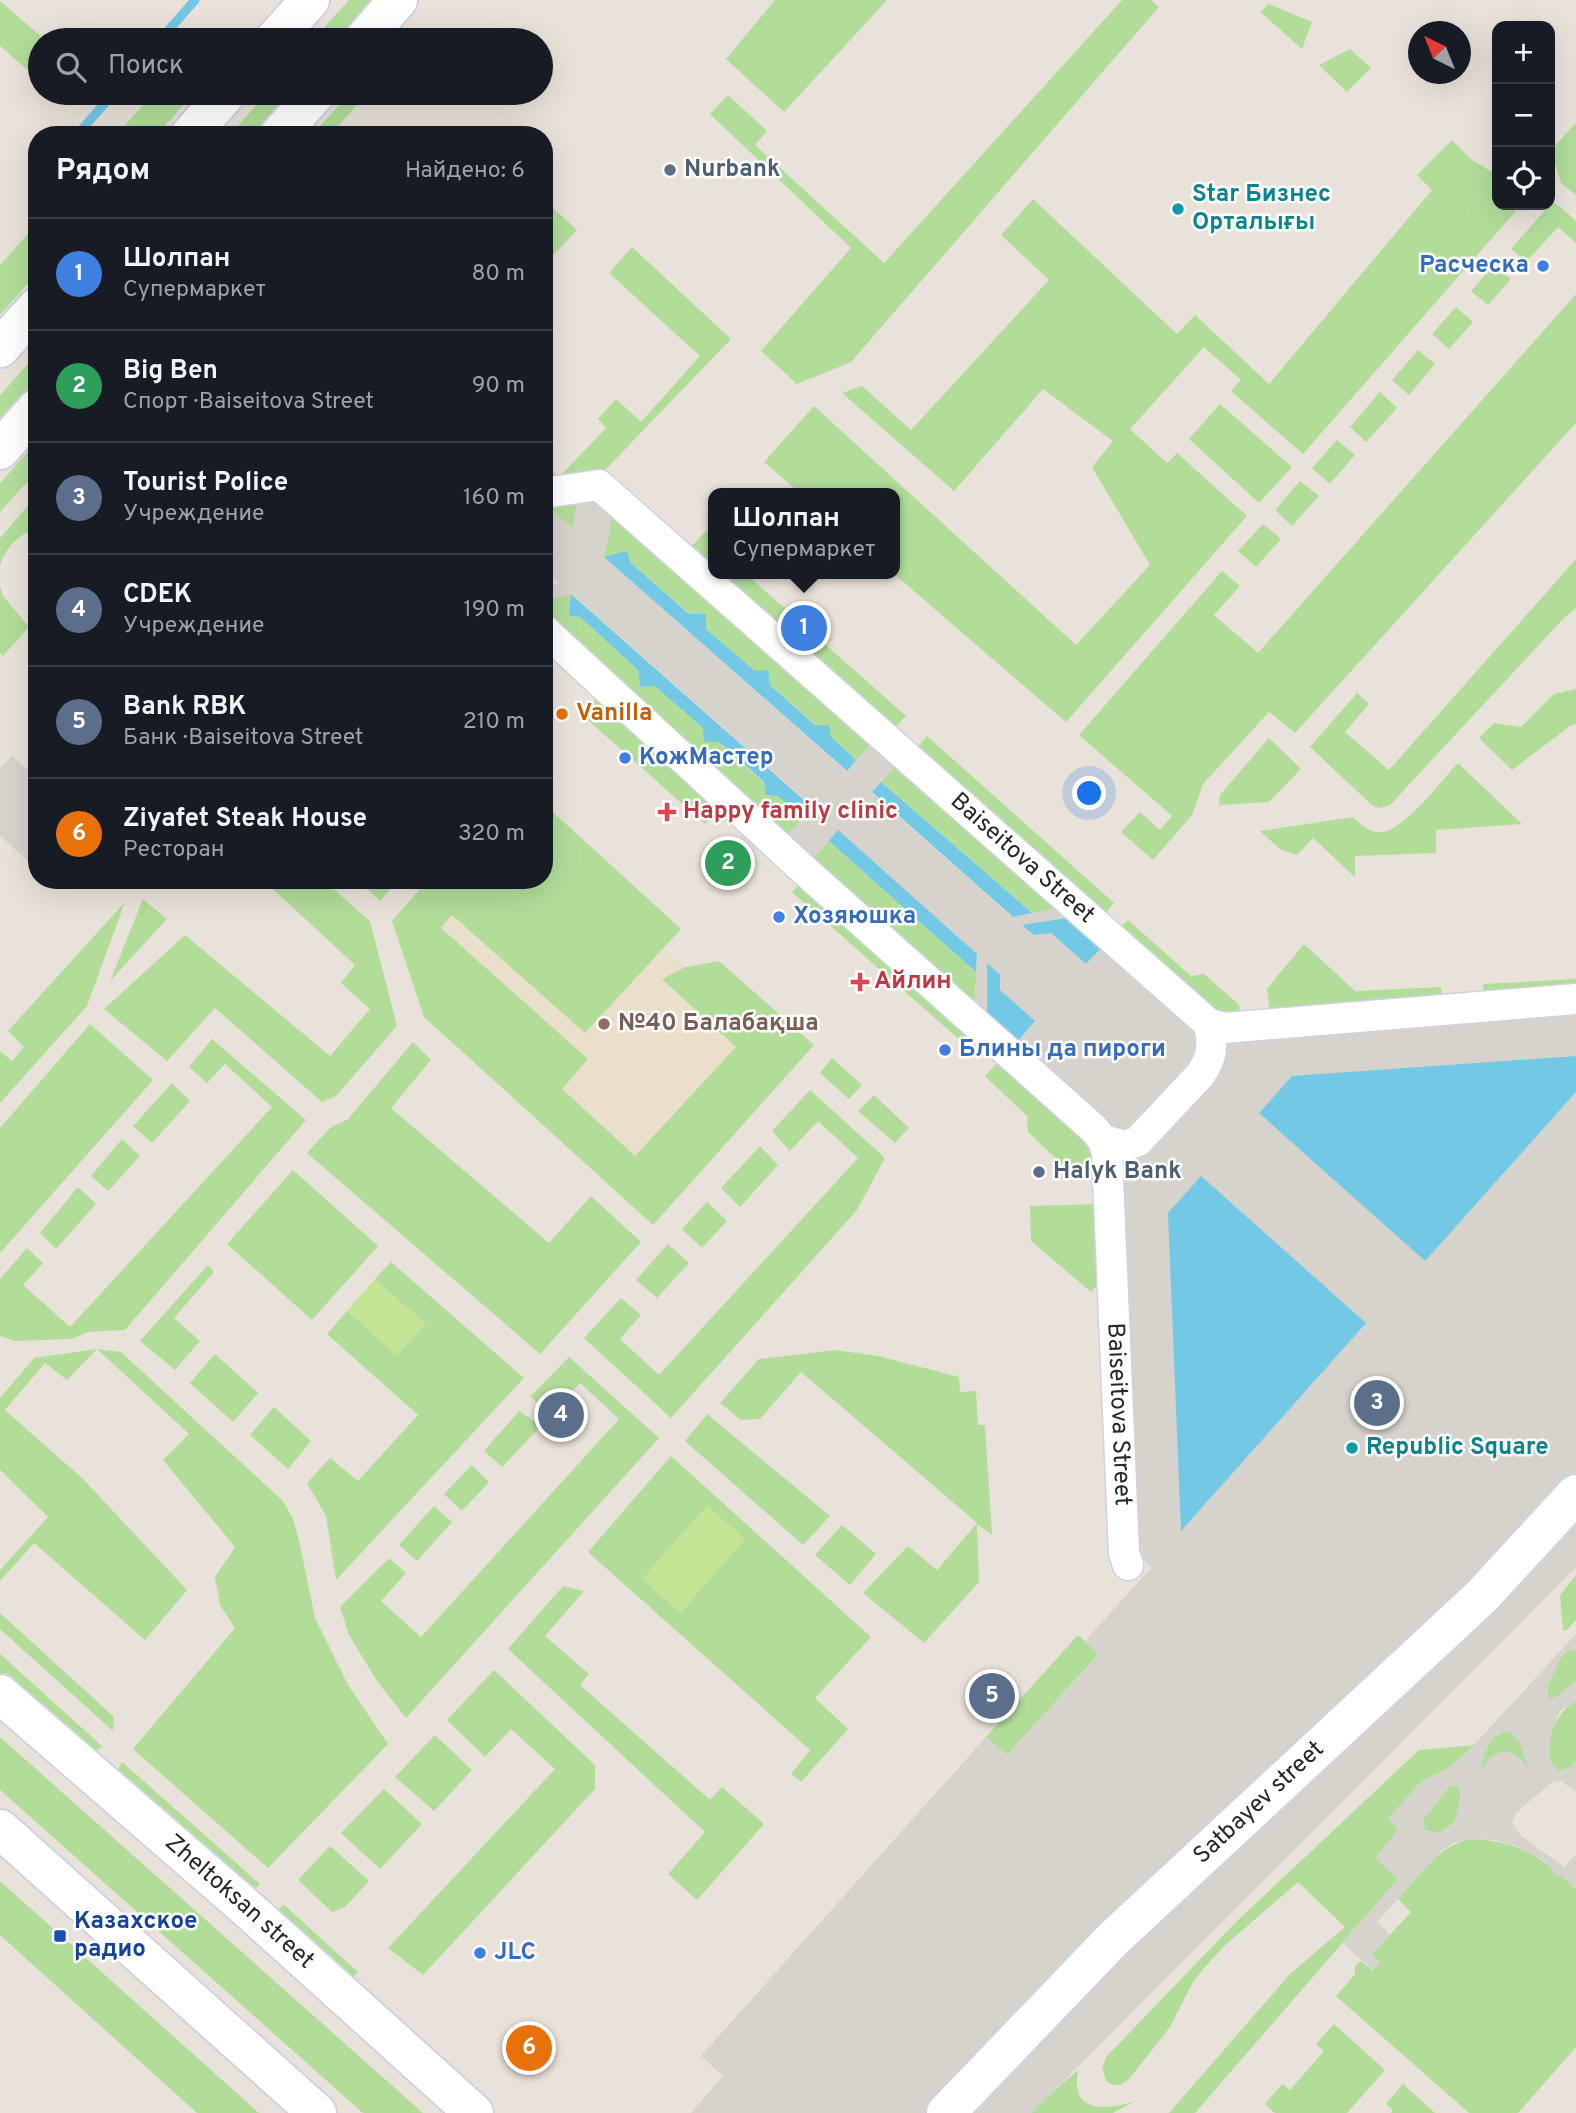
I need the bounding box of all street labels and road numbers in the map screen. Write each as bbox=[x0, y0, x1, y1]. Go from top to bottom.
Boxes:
street label: Baiseitova Street bbox=[943, 787, 1101, 931]
street label: Baiseitova Street bbox=[1099, 1322, 1137, 1506]
street label: Satbayev street bbox=[1188, 1735, 1331, 1871]
street label: Zheltoksan street bbox=[158, 1828, 320, 1976]

